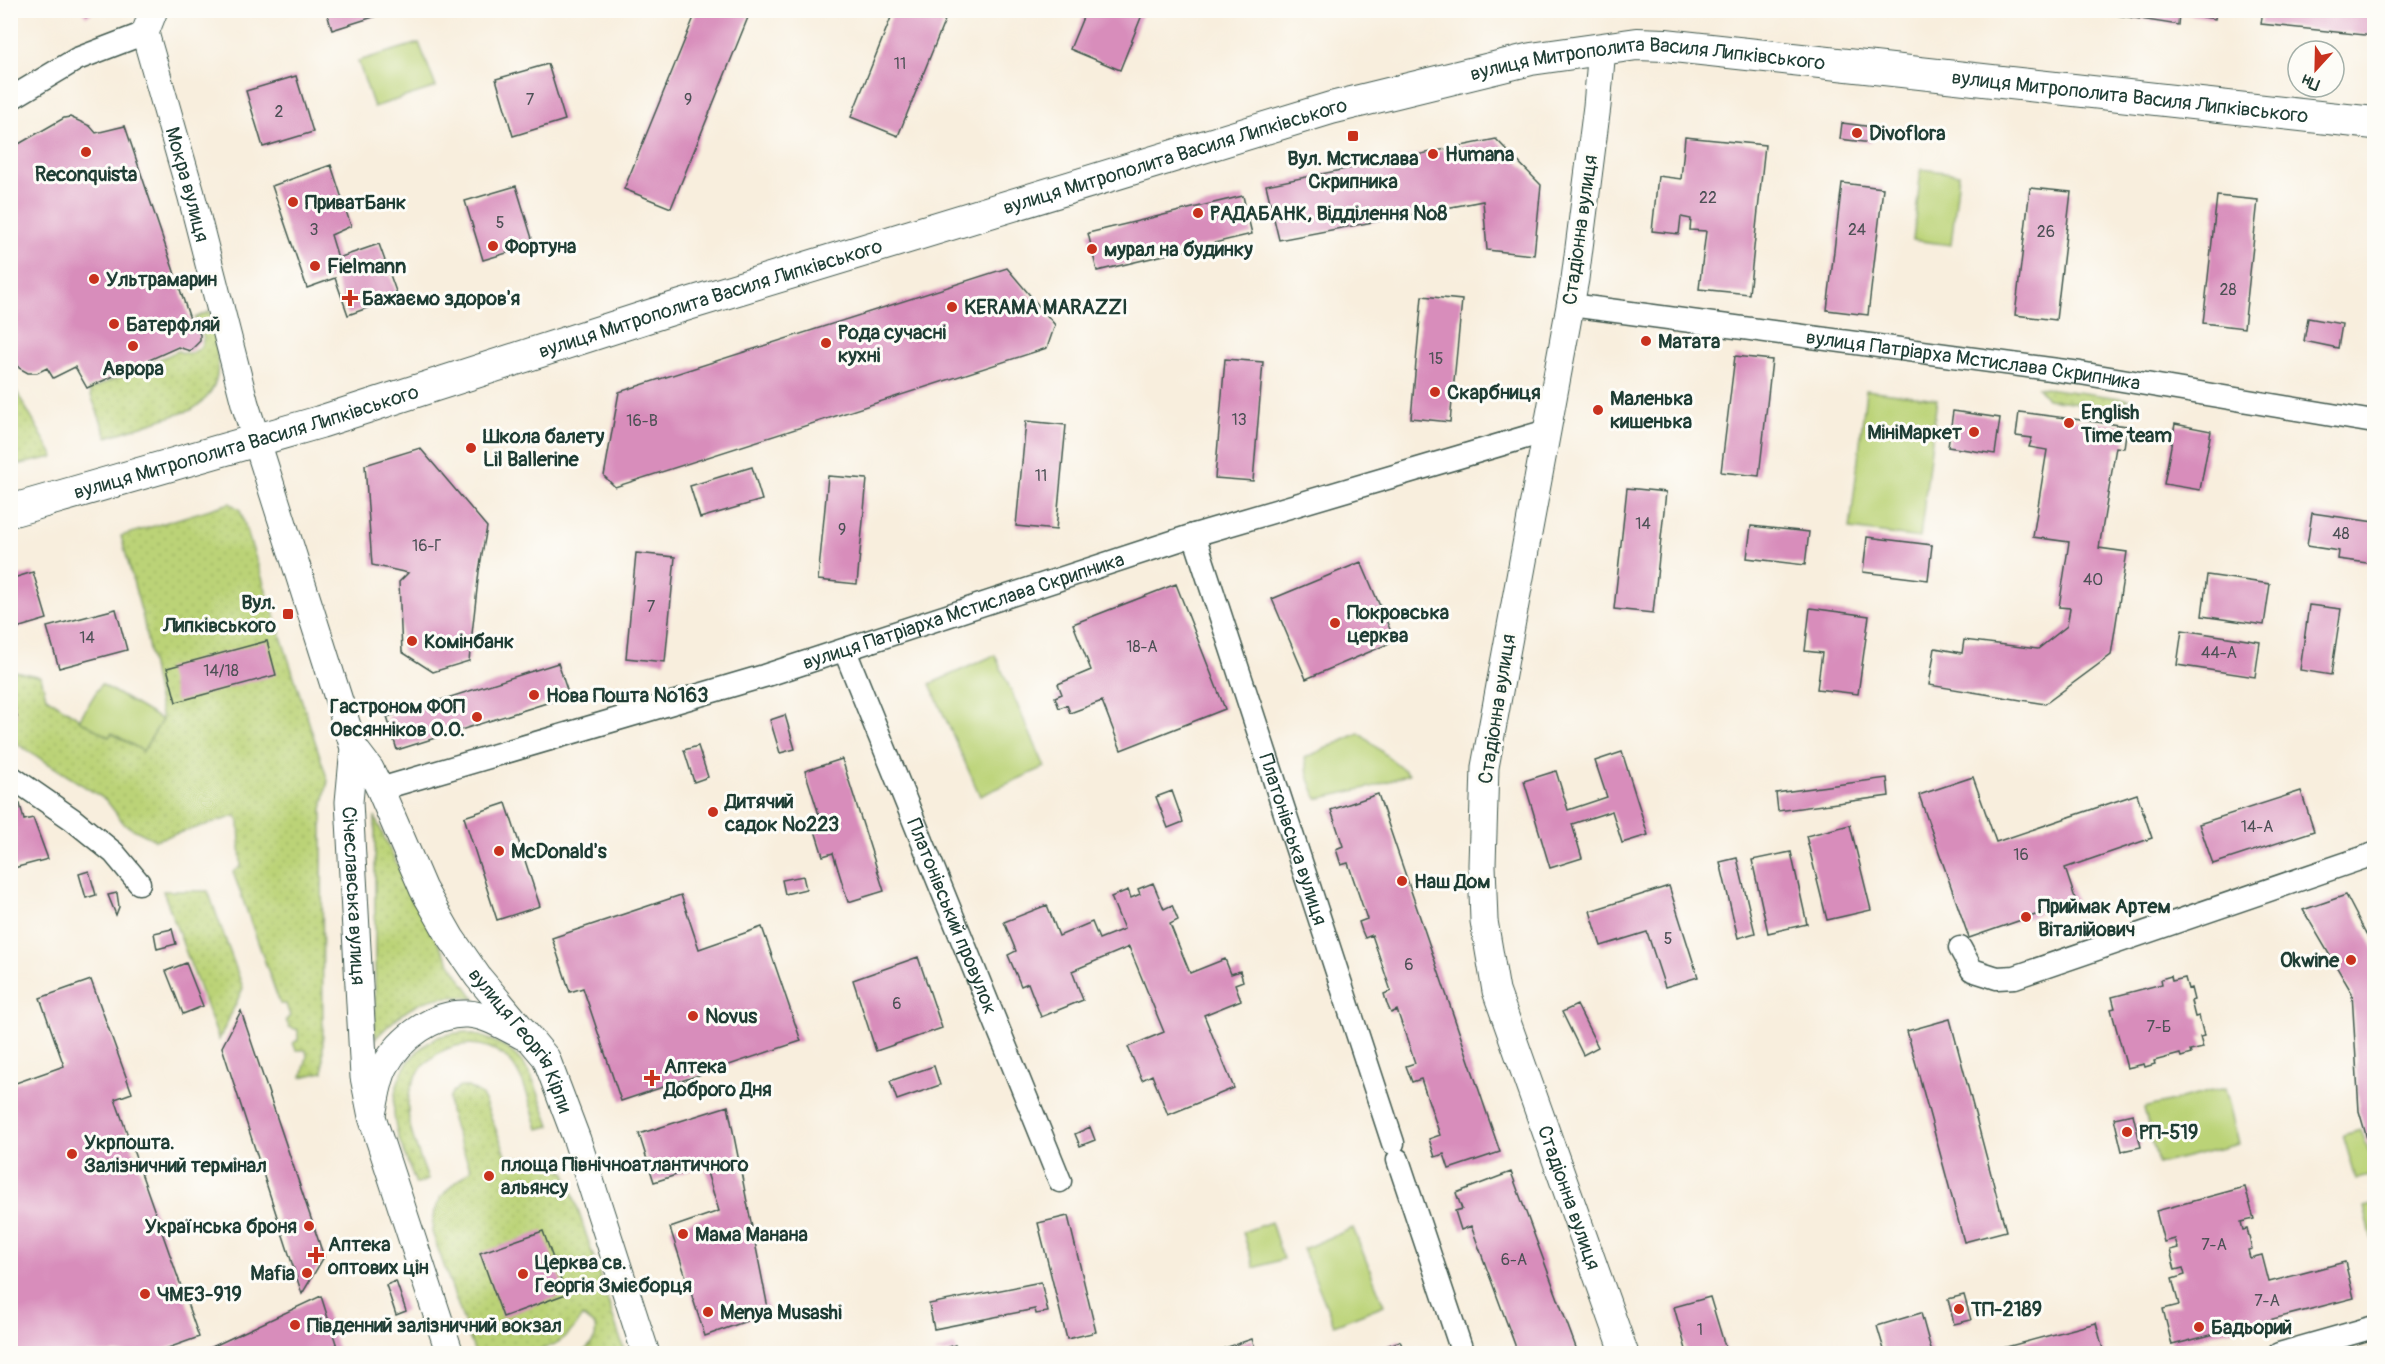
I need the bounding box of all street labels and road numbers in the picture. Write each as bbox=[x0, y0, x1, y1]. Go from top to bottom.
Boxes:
street label: вулиця Митрополита Василя Липківського bbox=[1467, 31, 1827, 86]
street label: вулиця Митрополита Василя Липківського bbox=[1950, 64, 2310, 128]
street label: вулиця Митрополита Василя Липківського bbox=[1000, 92, 1350, 220]
street label: Мокра вулиця bbox=[160, 124, 215, 245]
street label: Стадіонна вулиця bbox=[1557, 153, 1603, 307]
street label: вулиця Митрополита Василя Липківського bbox=[535, 233, 885, 363]
street label: вулиця Патріарха Мстислава Скрипника bbox=[1805, 324, 2142, 395]
street label: вулиця Митрополита Василя Липківського bbox=[71, 379, 422, 505]
street label: вулиця Патріарха Мстислава Скрипника bbox=[799, 546, 1127, 675]
street label: Стадіонна вулиця bbox=[1473, 632, 1521, 786]
street label: Платонівська вулиця bbox=[1254, 750, 1333, 928]
street label: Січеславська вулиця bbox=[337, 806, 371, 986]
street label: Платонівський провулок bbox=[902, 815, 1003, 1018]
street label: вулиця Георгія Кірпи bbox=[463, 963, 578, 1116]
street label: Стадіонна вулиця bbox=[1532, 1122, 1606, 1273]

